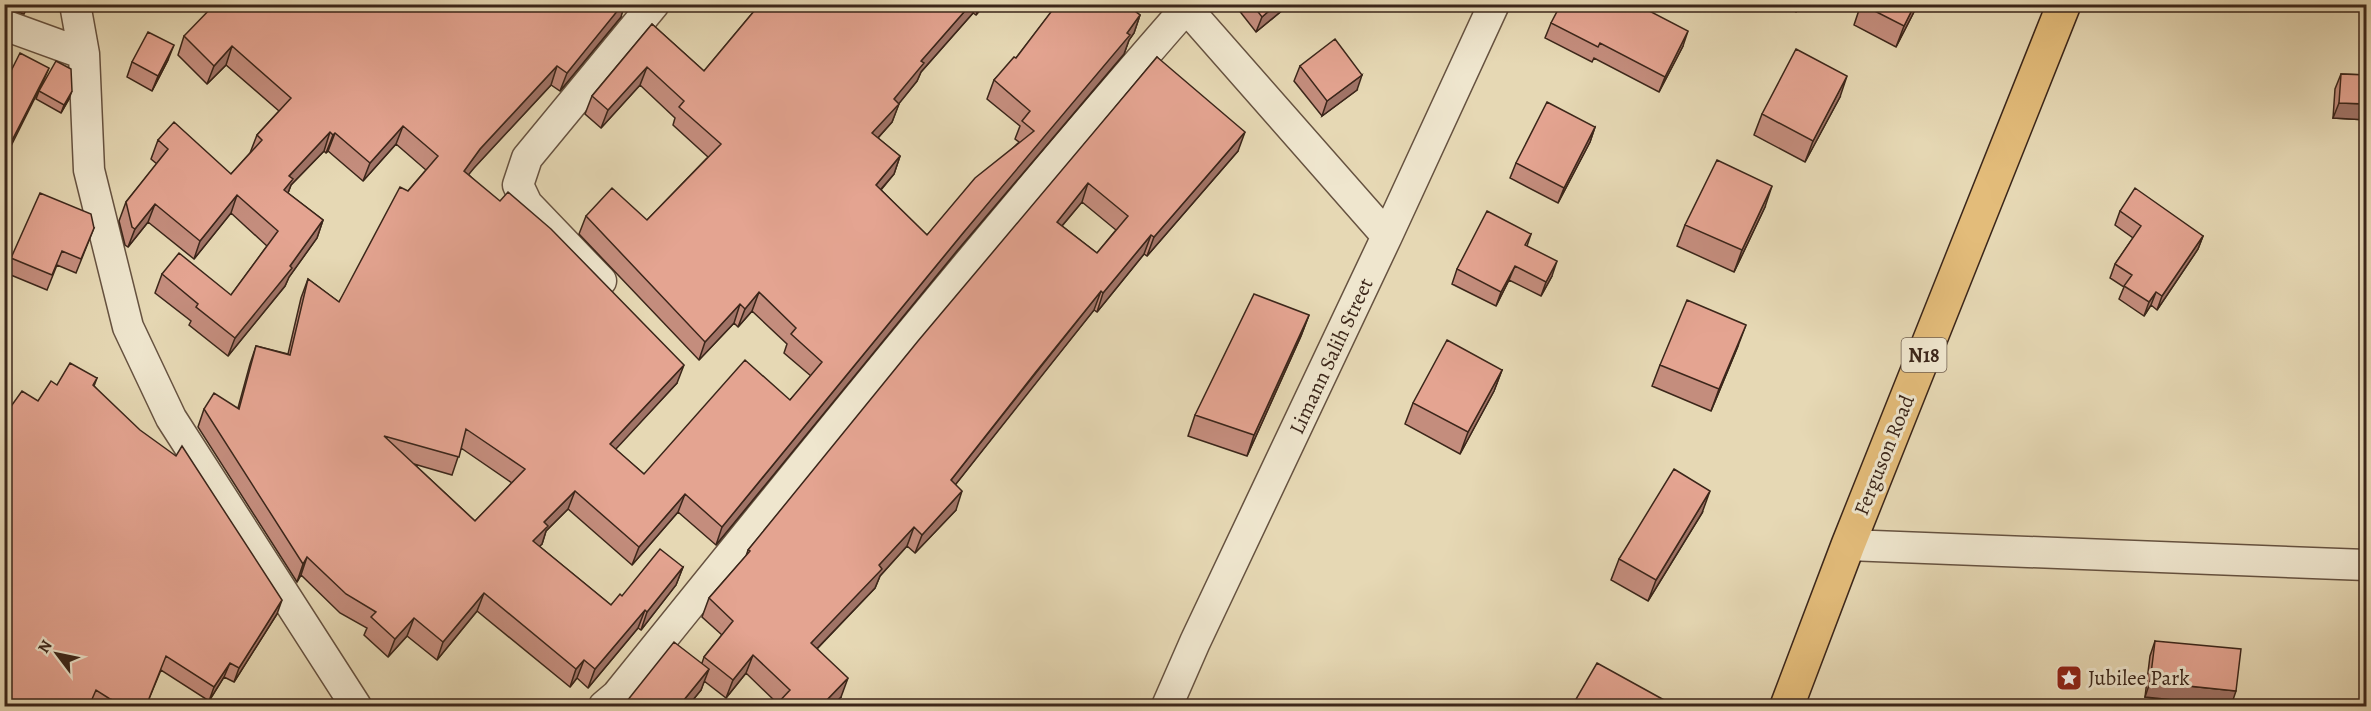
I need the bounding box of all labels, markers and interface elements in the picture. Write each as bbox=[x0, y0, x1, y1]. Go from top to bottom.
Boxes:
street label: Limann Salih Street bbox=[1282, 273, 1380, 439]
road number: N18 bbox=[1902, 338, 1946, 372]
street label: Ferguson Road bbox=[1847, 390, 1921, 519]
north arrow bbox=[27, 624, 87, 684]
text: N bbox=[33, 636, 58, 657]
place icon: Jubilee Park bbox=[2054, 663, 2084, 693]
place label: Jubilee Park bbox=[2088, 664, 2190, 692]

